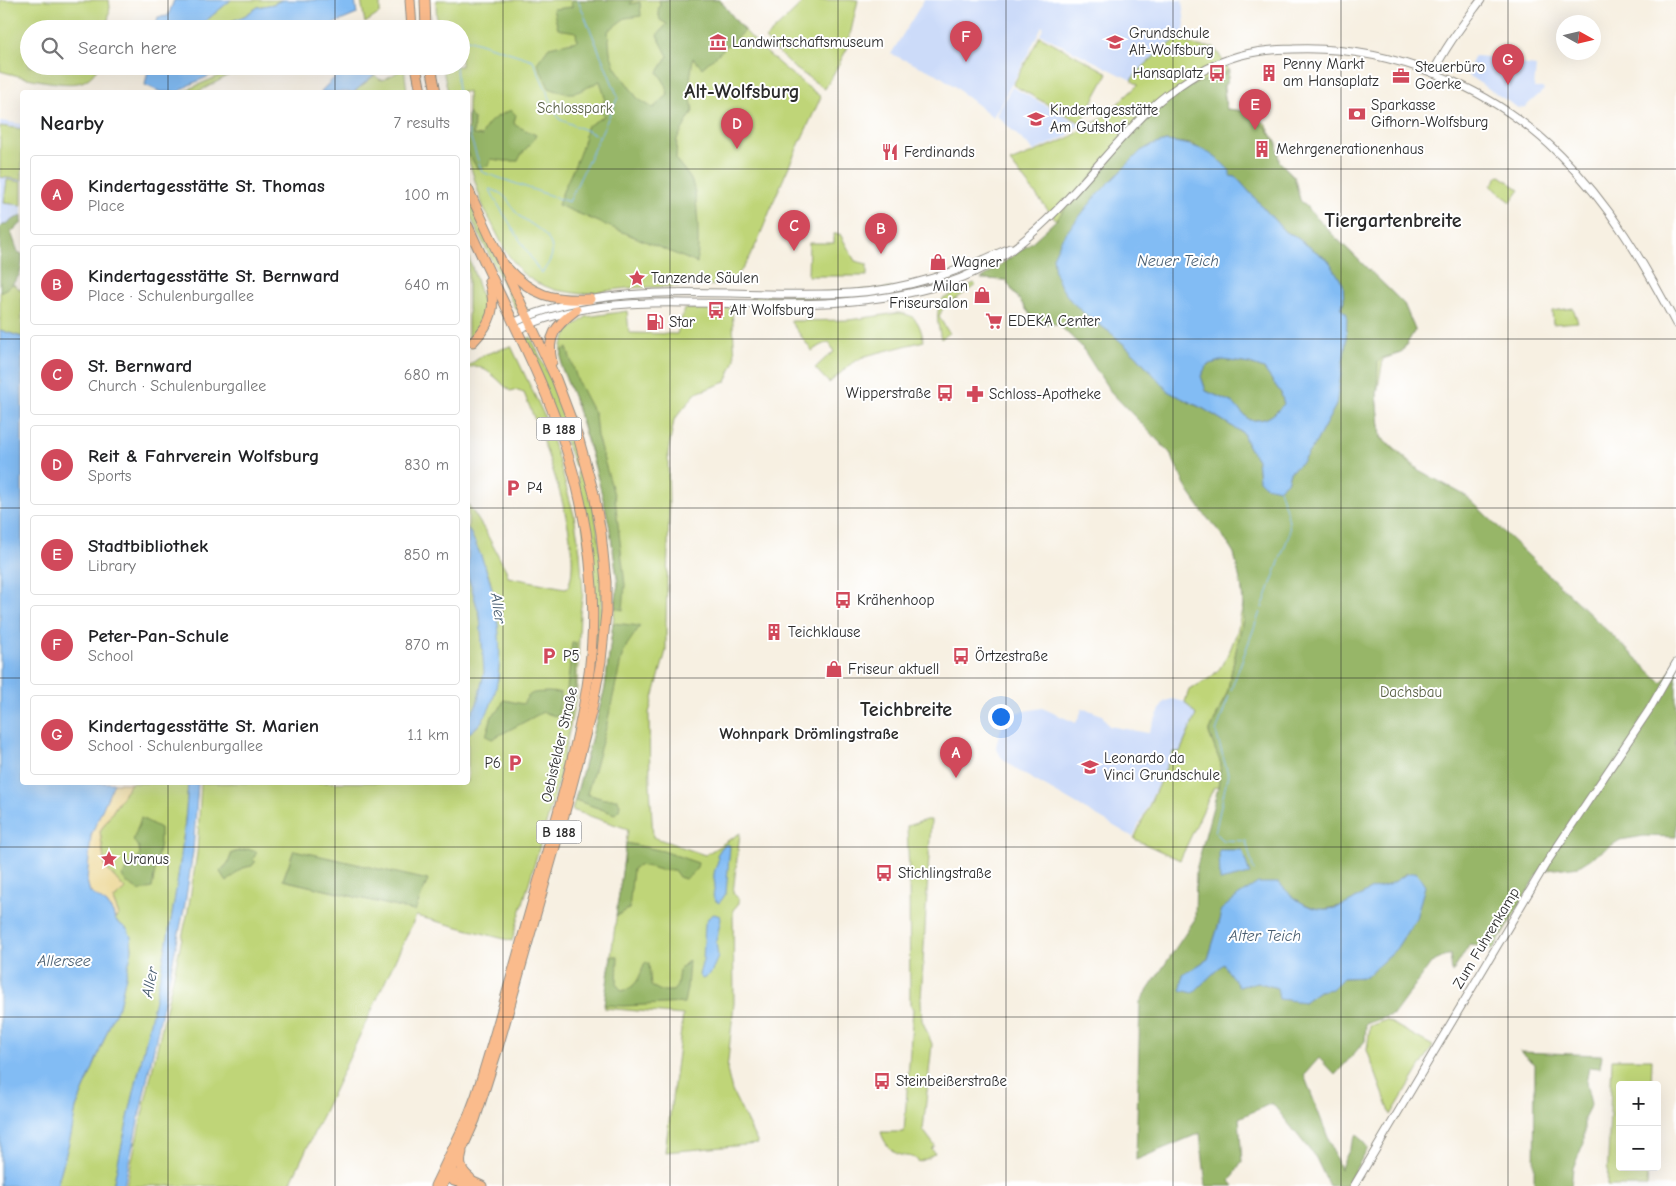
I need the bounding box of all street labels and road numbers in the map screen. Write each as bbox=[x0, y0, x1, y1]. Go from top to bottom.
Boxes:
road number: B 188 bbox=[536, 418, 582, 440]
street label: Oebisfelder Straße bbox=[537, 685, 581, 804]
road number: B 188 bbox=[536, 820, 582, 844]
street label: Zum Fuhrenkamp bbox=[1449, 884, 1523, 992]

